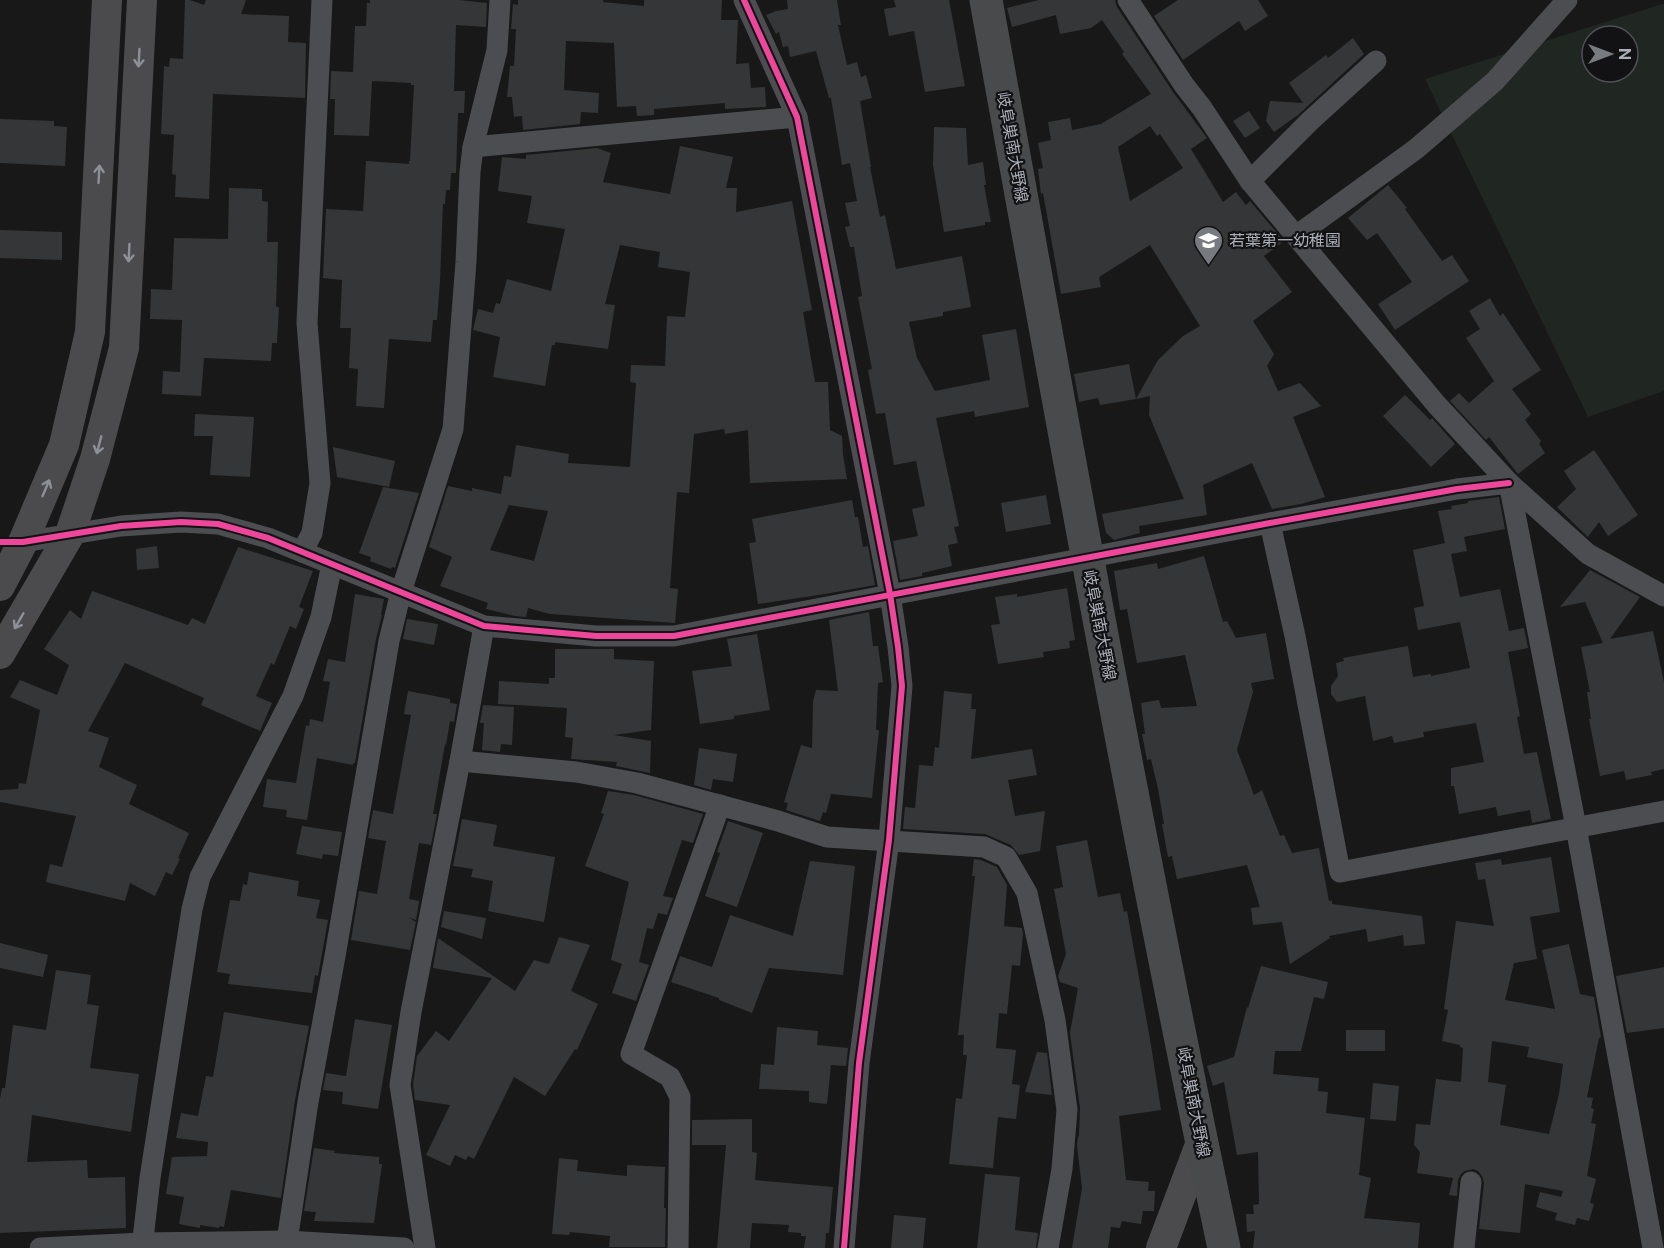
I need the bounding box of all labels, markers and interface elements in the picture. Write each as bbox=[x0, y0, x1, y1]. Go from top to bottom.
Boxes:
north arrow bbox=[1580, 24, 1640, 84]
one-way arrow bbox=[134, 48, 145, 68]
text: N bbox=[1615, 48, 1634, 60]
street label: 岐阜巣南大野線 bbox=[993, 90, 1032, 204]
one-way arrow bbox=[93, 164, 104, 184]
school or university icon: 若葉第一幼稚園 bbox=[1192, 224, 1224, 266]
place label: 若葉第一幼稚園 bbox=[1229, 231, 1341, 250]
one-way arrow bbox=[124, 243, 135, 263]
one-way arrow bbox=[93, 435, 104, 454]
one-way arrow bbox=[41, 479, 52, 498]
street label: 岐阜巣南大野線 bbox=[1079, 568, 1120, 682]
one-way arrow bbox=[12, 612, 24, 629]
street label: 岐阜巣南大野線 bbox=[1173, 1045, 1214, 1159]

